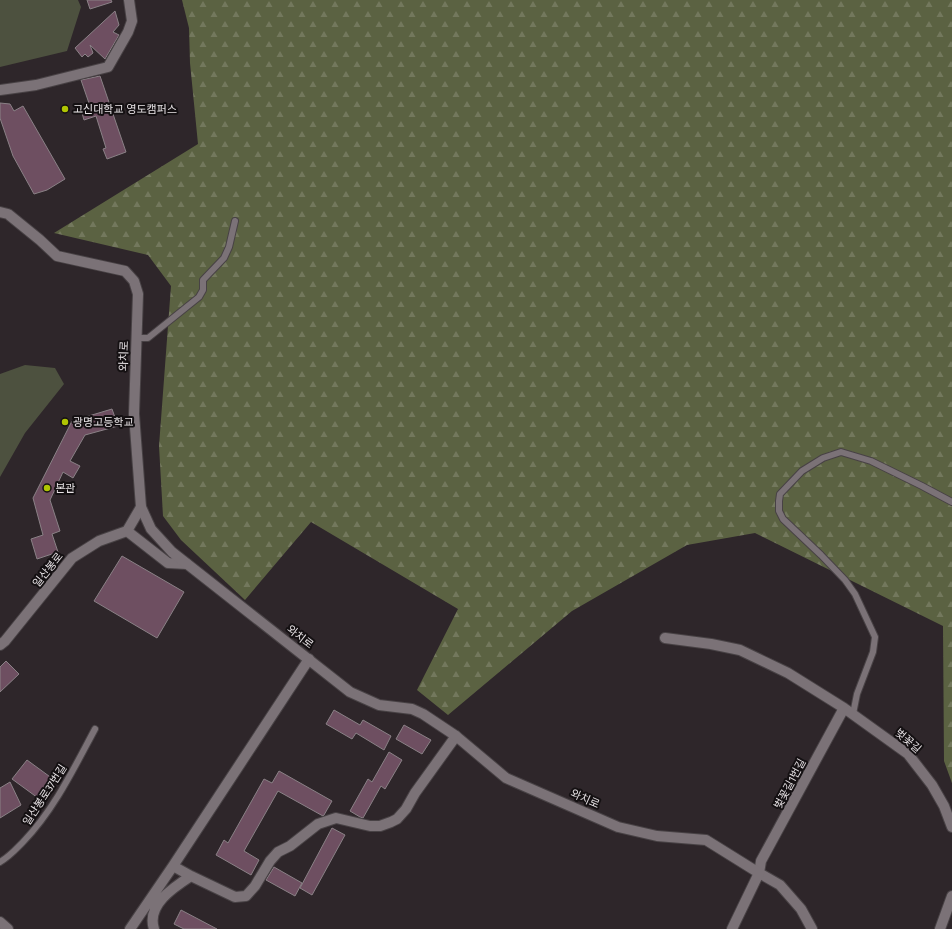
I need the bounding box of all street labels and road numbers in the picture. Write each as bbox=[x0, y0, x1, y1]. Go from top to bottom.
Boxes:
street label: 와치로 bbox=[117, 341, 131, 371]
street label: 일산봉로 bbox=[30, 550, 66, 590]
street label: 와치로 bbox=[284, 623, 316, 651]
street label: 벚꽃길 bbox=[892, 726, 924, 756]
street label: 벚꽃길1번길 bbox=[771, 757, 809, 811]
street label: 일산봉로37번길 bbox=[20, 762, 70, 828]
street label: 와치로 bbox=[568, 787, 602, 811]

